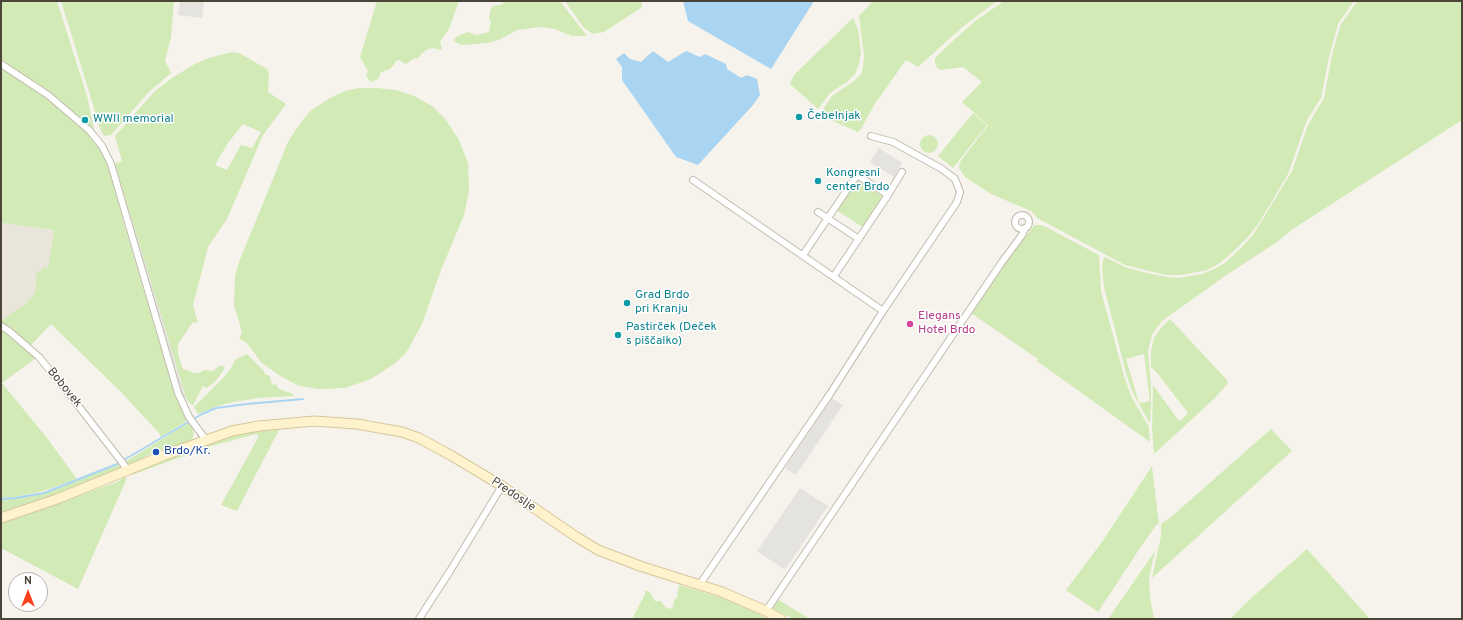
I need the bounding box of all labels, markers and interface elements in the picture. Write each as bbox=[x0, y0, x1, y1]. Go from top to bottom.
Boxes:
place label: Čebelnjak bbox=[807, 110, 861, 124]
marker: Čebelnjak bbox=[794, 112, 804, 122]
place label: WWII memorial bbox=[93, 113, 174, 127]
marker: WWII memorial bbox=[80, 115, 90, 125]
place label: Kongresni center Brdo bbox=[826, 167, 889, 195]
marker: Kongresni center Brdo bbox=[813, 176, 823, 186]
place label: Grad Brdo pri Kranju bbox=[635, 289, 689, 317]
marker: Grad Brdo pri Kranju bbox=[622, 298, 632, 308]
place label: Elegans Hotel Brdo bbox=[918, 310, 976, 338]
marker: Elegans Hotel Brdo bbox=[905, 319, 915, 329]
place label: Pastirček (Deček s piščalko) bbox=[626, 321, 717, 349]
marker: Pastirček (Deček s piščalko) bbox=[613, 330, 623, 340]
street label: Bobovek bbox=[44, 365, 84, 411]
place label: Brdo/Kr. bbox=[164, 445, 210, 459]
marker: Brdo/Kr. bbox=[151, 447, 161, 457]
street label: Predoslje bbox=[488, 475, 538, 515]
north arrow bbox=[8, 572, 48, 612]
text: N bbox=[24, 574, 32, 588]

